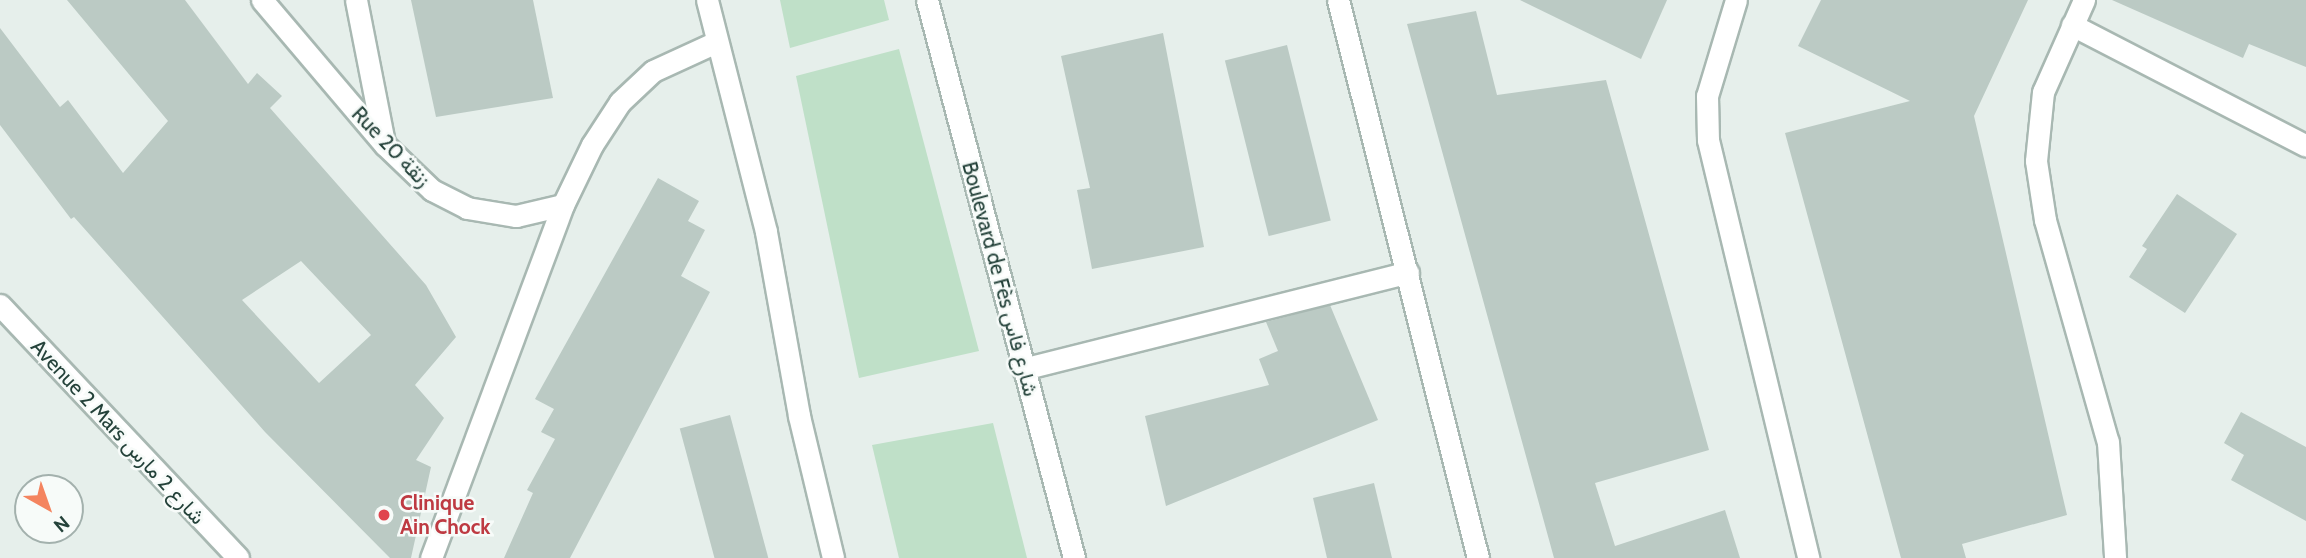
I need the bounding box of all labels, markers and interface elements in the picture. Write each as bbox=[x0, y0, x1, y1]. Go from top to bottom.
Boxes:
street label: Rue 20 زنقة bbox=[346, 101, 436, 193]
street label: Boulevard de Fès شارع فاس bbox=[957, 159, 1043, 399]
street label: Avenue 2 Mars شارع 2 مارس bbox=[26, 334, 210, 530]
north arrow bbox=[14, 474, 84, 544]
place label: Clinique Ain Chock bbox=[400, 490, 491, 540]
marker: Clinique Ain Chock bbox=[374, 505, 394, 525]
text: N bbox=[49, 511, 74, 537]

